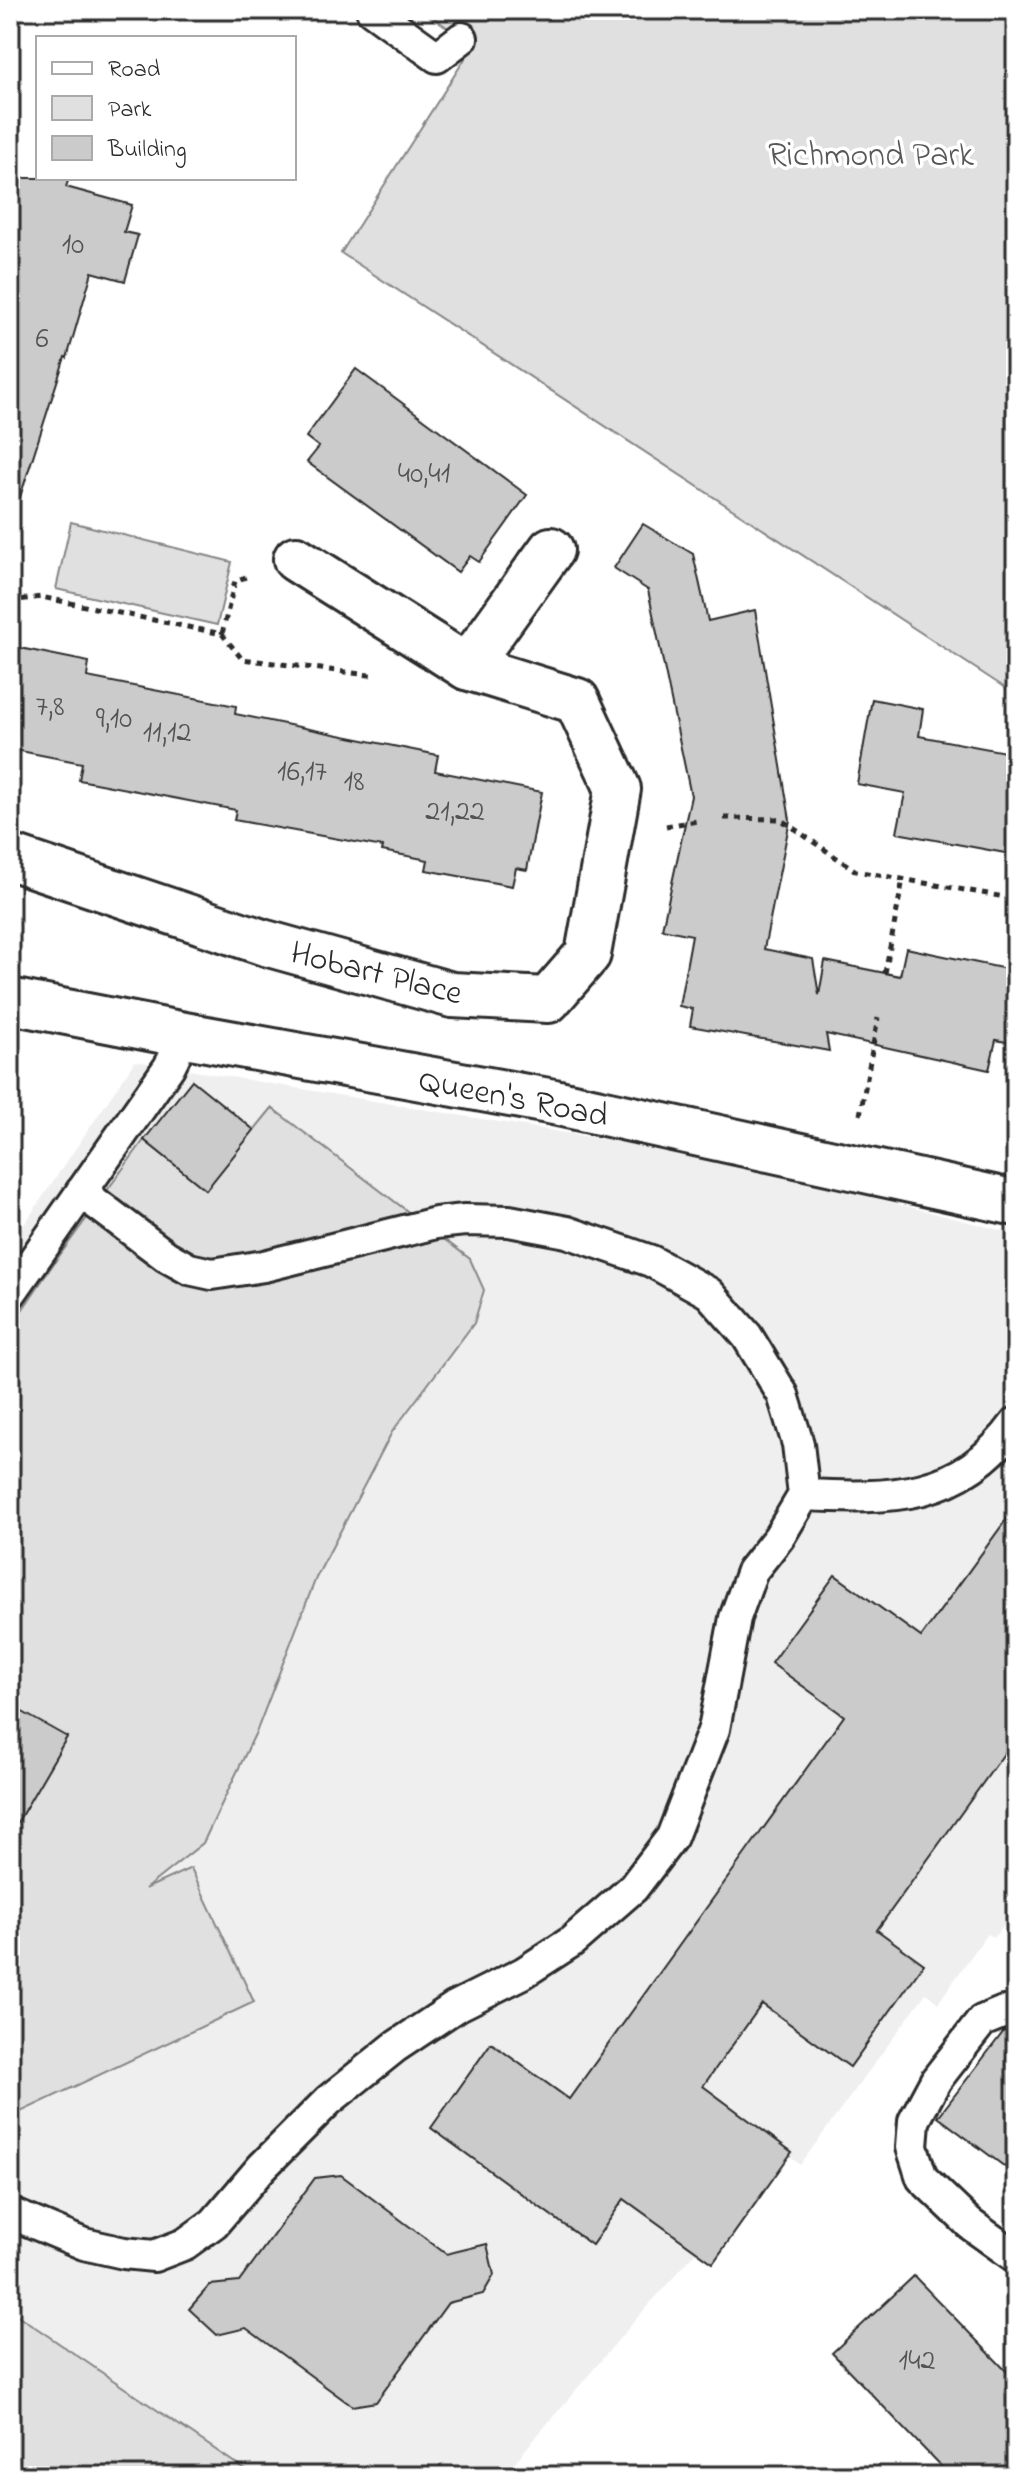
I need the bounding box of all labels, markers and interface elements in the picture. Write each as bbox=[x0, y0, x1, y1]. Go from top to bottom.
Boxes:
legend bbox=[36, 36, 296, 180]
text: Road bbox=[108, 53, 161, 88]
text: Park bbox=[108, 93, 152, 128]
park label: Richmond Park bbox=[768, 132, 974, 182]
text: Building bbox=[107, 133, 187, 168]
house number: 10 bbox=[62, 224, 84, 268]
house number: 6 bbox=[35, 318, 49, 362]
house number: 40,41 bbox=[398, 453, 450, 497]
house number: 7,8 bbox=[36, 686, 64, 730]
house number: 9,10 bbox=[96, 698, 132, 742]
house number: 11,12 bbox=[143, 712, 191, 756]
house number: 16,17 bbox=[277, 751, 327, 795]
house number: 18 bbox=[344, 761, 364, 805]
house number: 21,22 bbox=[425, 791, 485, 835]
street label: Hobart Place bbox=[285, 929, 468, 1021]
street label: Queen's Road bbox=[414, 1057, 612, 1143]
house number: 142 bbox=[899, 2340, 935, 2384]

